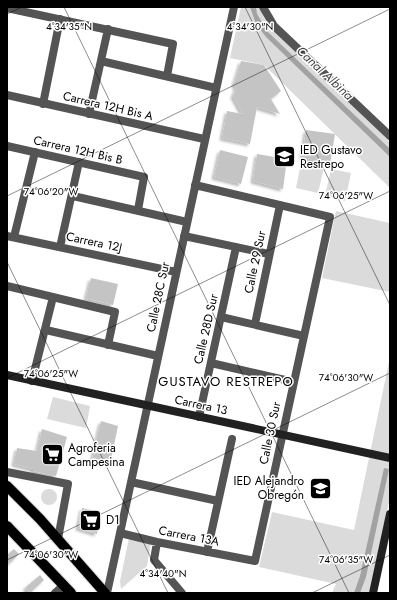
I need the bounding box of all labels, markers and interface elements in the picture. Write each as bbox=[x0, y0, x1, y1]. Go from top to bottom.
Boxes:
text: 4°34'35"N bbox=[46, 19, 92, 34]
text: 4°34'30"N bbox=[227, 19, 273, 34]
water label: Canal Albina bbox=[292, 42, 358, 104]
street label: Carrera 12H Bis A bbox=[61, 87, 155, 125]
street label: Carrera 12H Bis B bbox=[32, 131, 125, 169]
place label: IED Gustavo Restrepo bbox=[300, 141, 362, 173]
school or university icon: IED Gustavo Restrepo bbox=[272, 144, 298, 170]
text: 74°06'20"W bbox=[24, 184, 78, 199]
text: 74°06'25"W bbox=[319, 188, 373, 203]
street label: Carrera 12J bbox=[64, 227, 124, 257]
street label: Calle 29 Sur bbox=[240, 228, 271, 295]
street label: Calle 28C Sur bbox=[142, 259, 174, 334]
street label: Calle 28D Sur bbox=[189, 291, 223, 366]
text: 74°06'25"W bbox=[24, 366, 78, 381]
text: 74°06'30"W bbox=[319, 370, 373, 385]
district label: GUSTAVO RESTREPO bbox=[158, 372, 294, 391]
street label: Carrera 13 bbox=[173, 391, 230, 419]
street label: Calle 30 Sur bbox=[255, 399, 286, 466]
place label: Agroferia Campesina bbox=[68, 439, 125, 471]
supermarket icon: Agroferia Campesina bbox=[39, 442, 65, 468]
place label: IED Alejandro Obregón bbox=[233, 472, 304, 504]
school or university icon: IED Alejandro Obregón bbox=[307, 475, 333, 501]
supermarket icon: D1 bbox=[77, 507, 103, 533]
place label: D1 bbox=[106, 511, 120, 529]
street label: Carrera 13A bbox=[157, 521, 221, 551]
text: 74°06'30"W bbox=[24, 547, 78, 562]
text: 74°06'35"W bbox=[319, 552, 373, 567]
text: 4°34'40"N bbox=[140, 566, 186, 581]

